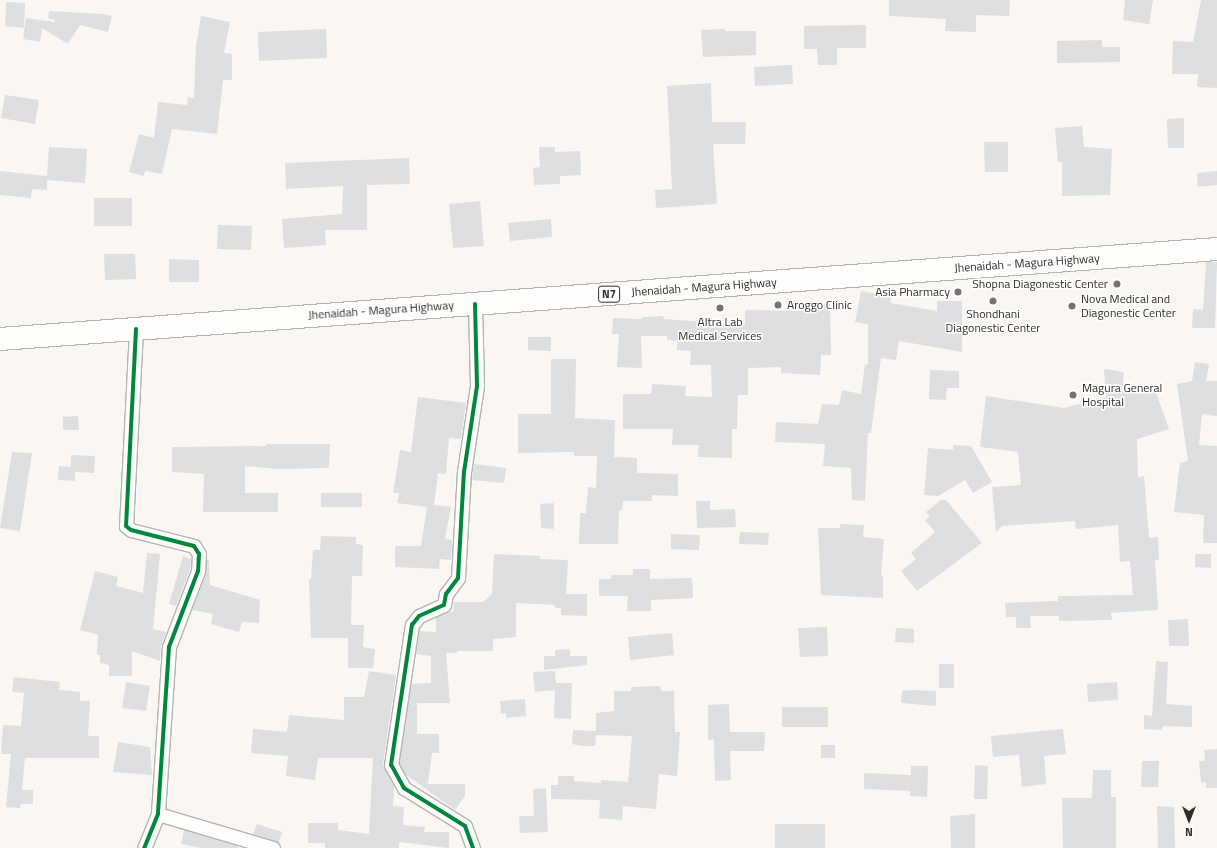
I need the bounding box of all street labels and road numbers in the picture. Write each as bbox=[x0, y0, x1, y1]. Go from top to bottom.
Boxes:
street label: Jhenaidah - Magura Highway bbox=[954, 251, 1100, 275]
street label: Jhenaidah - Magura Highway bbox=[631, 275, 777, 299]
road number: N7 bbox=[598, 285, 620, 303]
street label: Jhenaidah - Magura Highway bbox=[308, 298, 454, 322]

